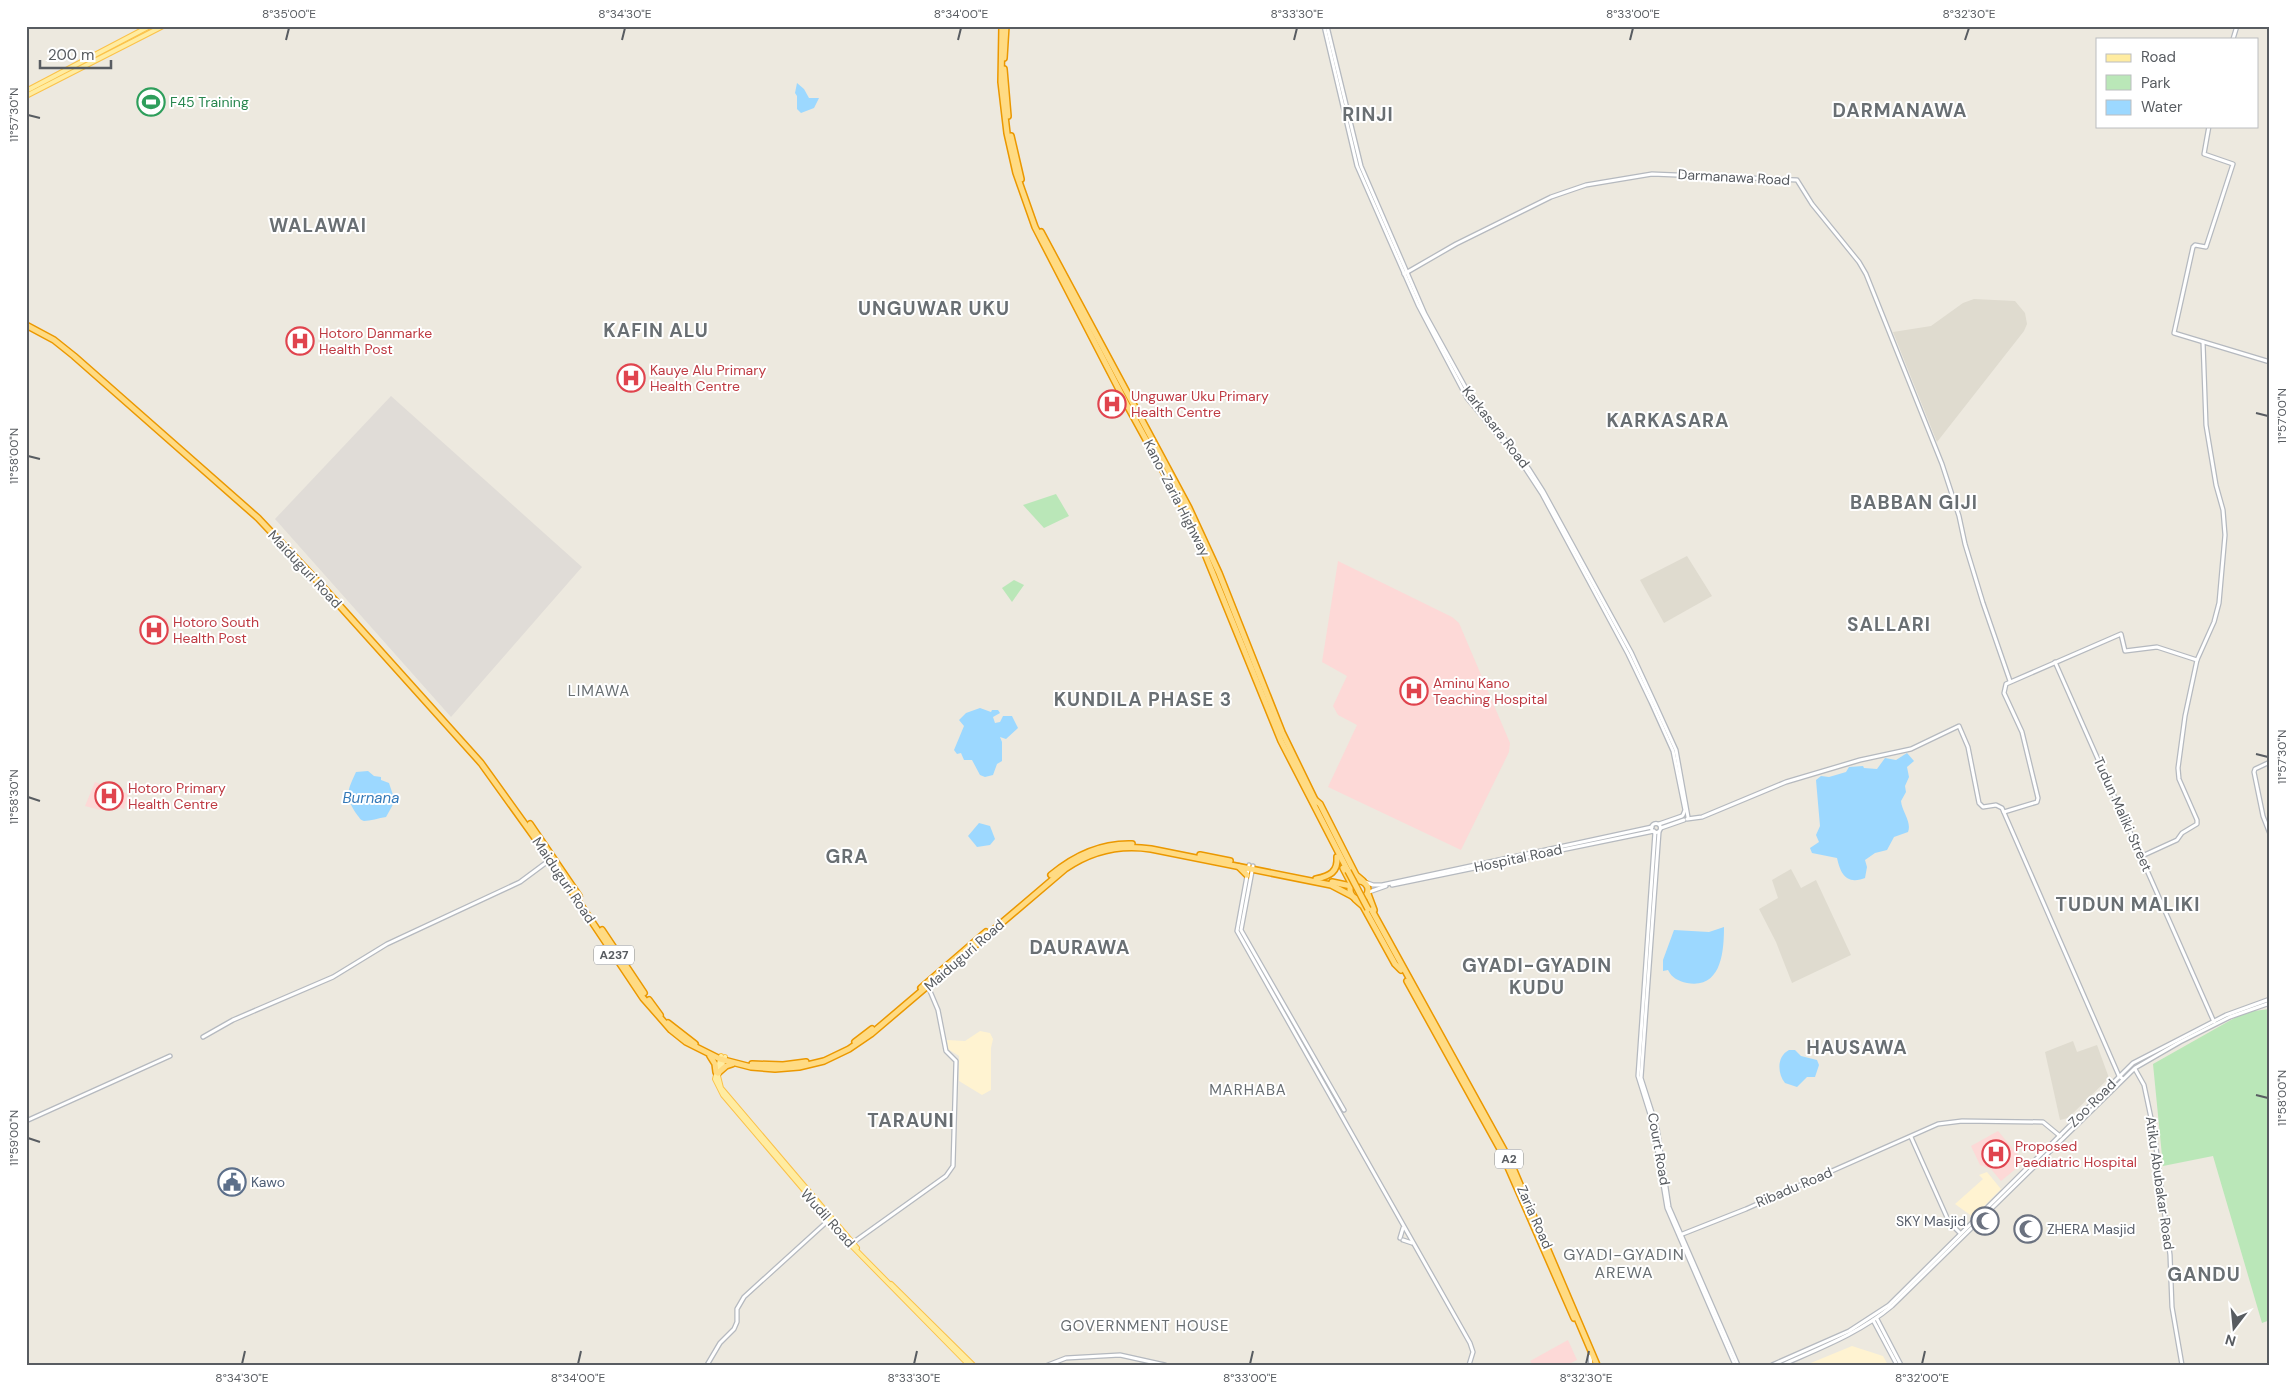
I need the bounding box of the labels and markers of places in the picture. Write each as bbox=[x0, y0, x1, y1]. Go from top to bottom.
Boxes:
sports icon: F45 Training bbox=[136, 87, 166, 117]
place label: F45 Training bbox=[170, 93, 249, 111]
place label: Hotoro Danmarke Health Post bbox=[319, 324, 432, 358]
hospital icon: Hotoro Danmarke Health Post bbox=[285, 326, 315, 356]
place label: Kauye Alu Primary Health Centre bbox=[650, 361, 766, 395]
hospital icon: Kauye Alu Primary Health Centre bbox=[616, 363, 646, 393]
place label: Unguwar Uku Primary Health Centre bbox=[1131, 387, 1269, 421]
hospital icon: Unguwar Uku Primary Health Centre bbox=[1097, 389, 1127, 419]
place label: Hotoro South Health Post bbox=[173, 613, 259, 647]
hospital icon: Hotoro South Health Post bbox=[139, 615, 169, 645]
place label: Aminu Kano Teaching Hospital bbox=[1433, 674, 1547, 708]
hospital icon: Aminu Kano Teaching Hospital bbox=[1399, 676, 1429, 706]
place label: Hotoro Primary Health Centre bbox=[128, 779, 226, 813]
hospital icon: Hotoro Primary Health Centre bbox=[94, 781, 124, 811]
place label: Proposed Paediatric Hospital bbox=[2015, 1137, 2137, 1171]
hospital icon: Proposed Paediatric Hospital bbox=[1981, 1139, 2011, 1169]
public building icon: Kawo bbox=[217, 1167, 247, 1197]
place label: Kawo bbox=[251, 1173, 285, 1191]
mosque icon: SKY Masjid bbox=[1970, 1206, 2000, 1236]
place label: SKY Masjid bbox=[1896, 1212, 1966, 1230]
mosque icon: ZHERA Masjid bbox=[2013, 1214, 2043, 1244]
place label: ZHERA Masjid bbox=[2047, 1220, 2135, 1238]

